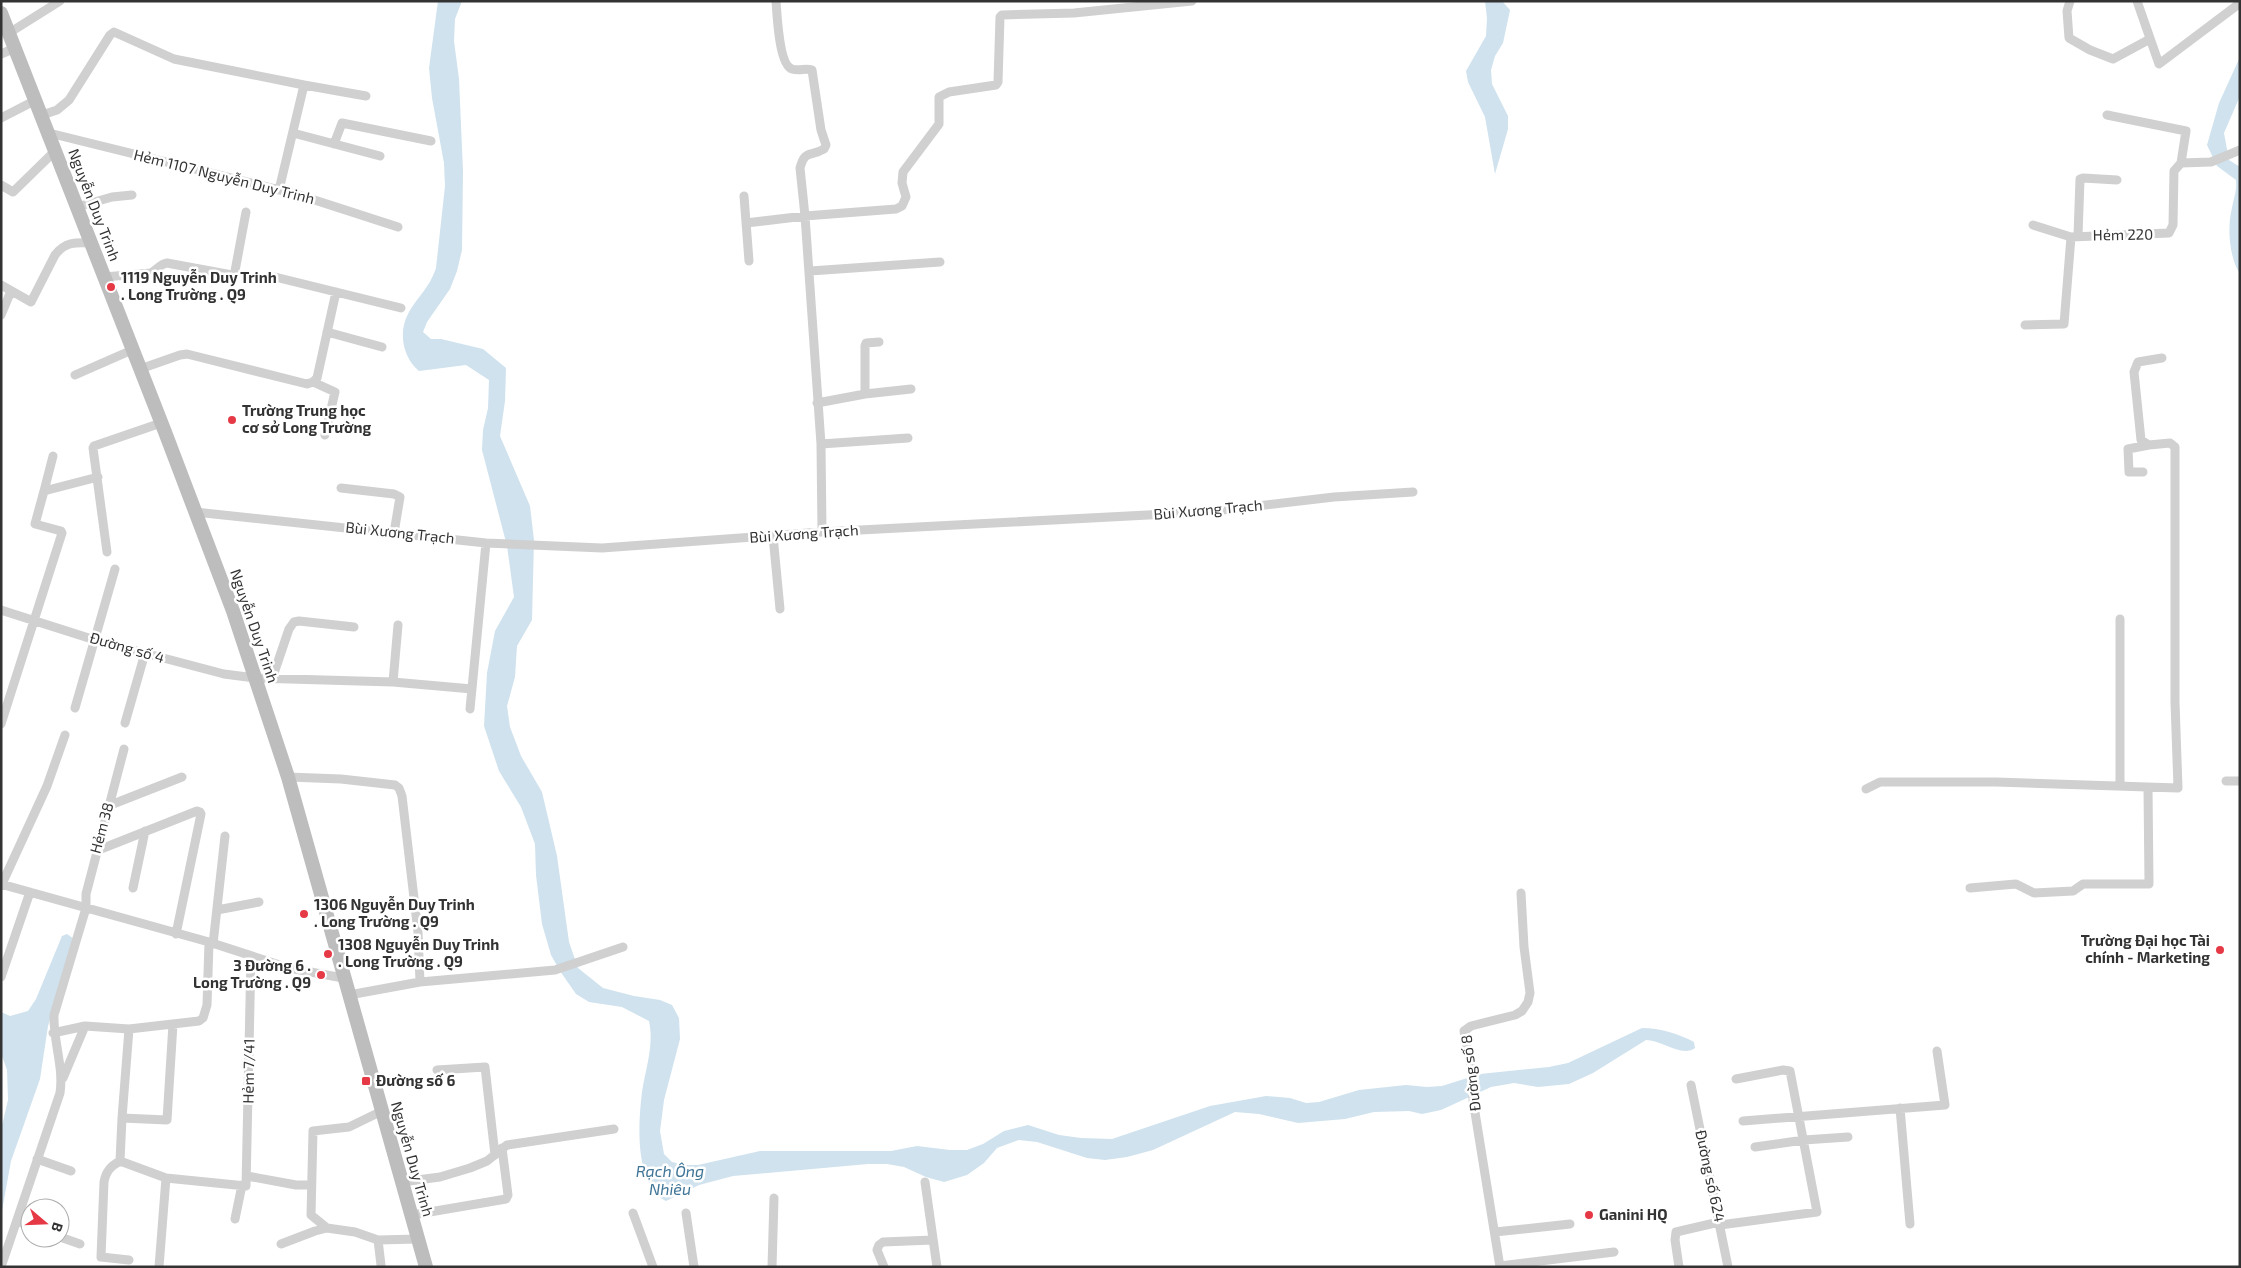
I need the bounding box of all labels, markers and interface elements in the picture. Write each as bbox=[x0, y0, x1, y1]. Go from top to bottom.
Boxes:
street label: Hẻm 1107 Nguyễn Duy Trinh bbox=[132, 145, 316, 207]
street label: Nguyễn Duy Trinh bbox=[65, 146, 125, 263]
street label: Hẻm 220 bbox=[2093, 224, 2153, 244]
place label: 1119 Nguyễn Duy Trinh . Long Trường . Q9 bbox=[121, 268, 277, 304]
marker: 1119 Nguyễn Duy Trinh . Long Trường . Q9 bbox=[105, 281, 117, 293]
place label: Trường Trung học cơ sở Long Trường bbox=[242, 401, 371, 436]
marker: Trường Trung học cơ sở Long Trường bbox=[226, 414, 238, 426]
street label: Bùi Xương Trạch bbox=[1153, 495, 1263, 523]
street label: Bùi Xương Trạch bbox=[345, 517, 455, 547]
street label: Bùi Xương Trạch bbox=[749, 520, 859, 546]
street label: Nguyễn Duy Trinh bbox=[227, 566, 283, 685]
street label: Đường số 4 bbox=[88, 628, 167, 666]
street label: Hẻm 38 bbox=[86, 800, 116, 855]
place label: 1306 Nguyễn Duy Trinh . Long Trường . Q9 bbox=[314, 895, 475, 931]
marker: 1306 Nguyễn Duy Trinh . Long Trường . Q9 bbox=[298, 908, 310, 920]
place label: Trường Đại học Tài chính - Marketing bbox=[2081, 931, 2210, 966]
place label: 1308 Nguyễn Duy Trinh . Long Trường . Q9 bbox=[338, 935, 499, 971]
marker: Trường Đại học Tài chính - Marketing bbox=[2214, 944, 2226, 956]
marker: 1308 Nguyễn Duy Trinh . Long Trường . Q9 bbox=[322, 948, 334, 960]
place label: 3 Đường 6 . Long Trường . Q9 bbox=[193, 956, 311, 992]
marker: 3 Đường 6 . Long Trường . Q9 bbox=[315, 969, 327, 981]
street label: Đường số 8 bbox=[1456, 1034, 1484, 1112]
street label: Hẻm 7/41 bbox=[238, 1038, 258, 1104]
place label: Đường số 6 bbox=[376, 1071, 455, 1089]
marker: Đường số 6 bbox=[360, 1075, 372, 1087]
street label: Nguyễn Duy Trinh bbox=[388, 1099, 438, 1218]
street label: Đường số 624 bbox=[1692, 1128, 1730, 1224]
water label: Rạch Ông Nhiêu bbox=[636, 1161, 704, 1198]
north arrow bbox=[20, 1198, 70, 1248]
place label: Ganini HQ bbox=[1599, 1205, 1668, 1224]
marker: Ganini HQ bbox=[1583, 1209, 1595, 1221]
text: B bbox=[48, 1220, 67, 1234]

